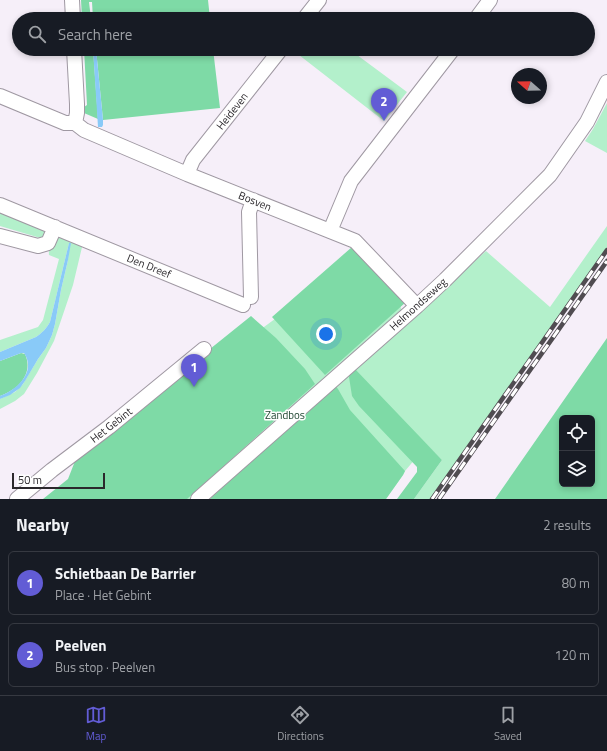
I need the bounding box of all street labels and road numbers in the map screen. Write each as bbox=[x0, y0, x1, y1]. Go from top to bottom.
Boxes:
street label: Heideven bbox=[212, 89, 252, 133]
street label: Bosven bbox=[236, 187, 274, 215]
street label: Den Dreef bbox=[124, 250, 174, 282]
street label: Helmondseweg bbox=[386, 274, 450, 334]
street label: Het Gebint bbox=[87, 403, 136, 447]

